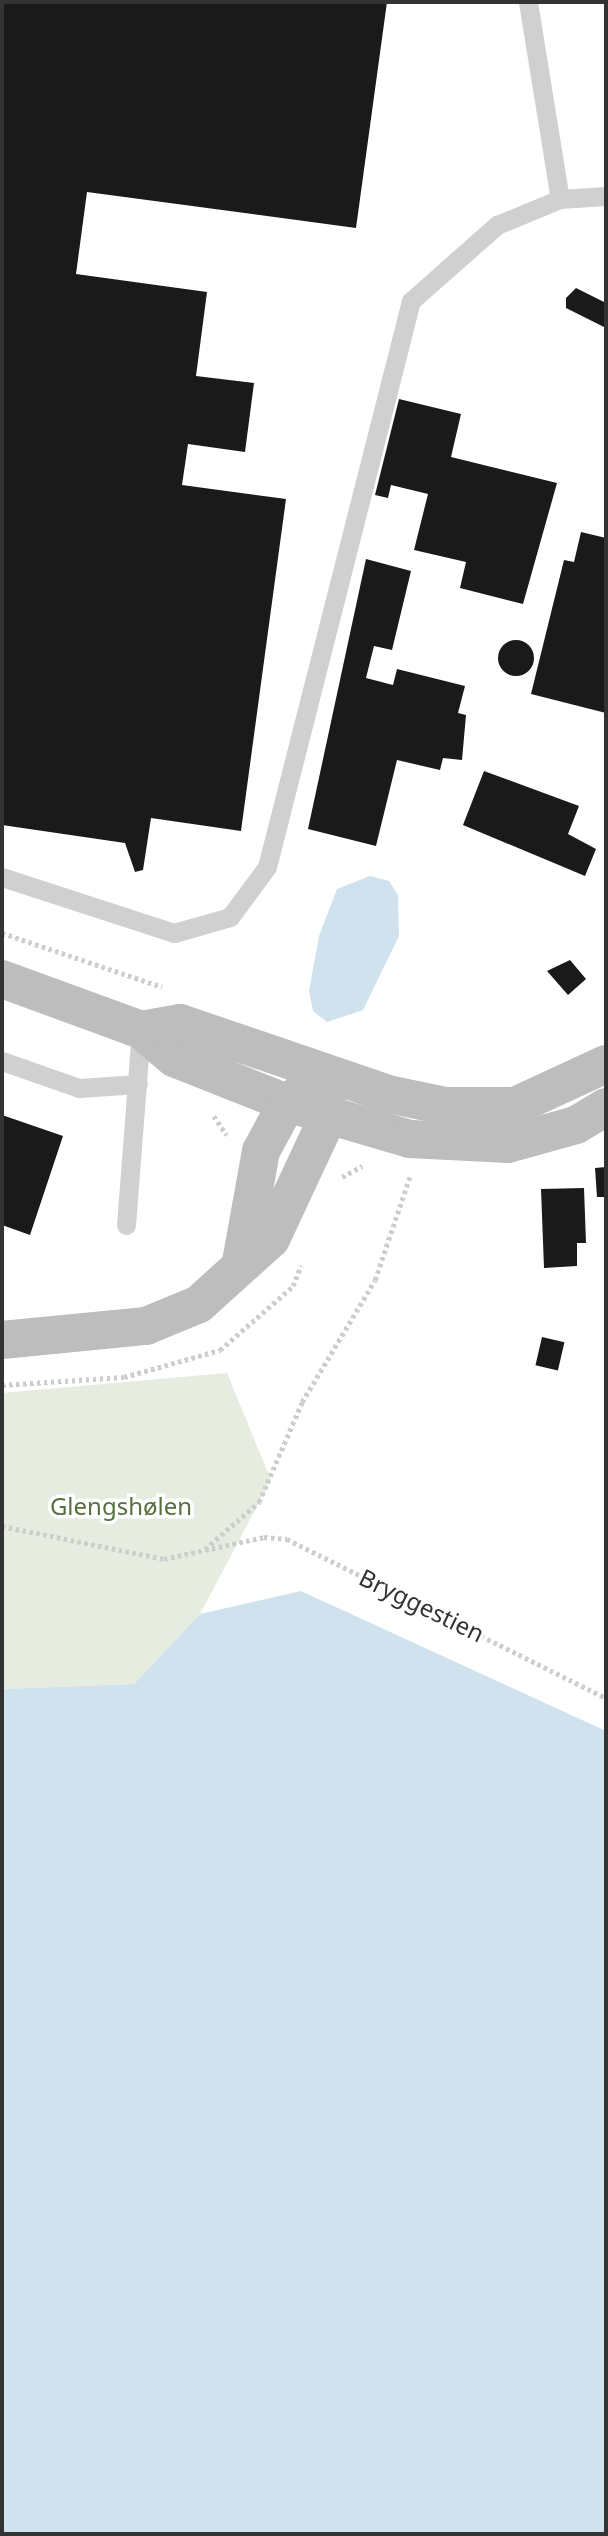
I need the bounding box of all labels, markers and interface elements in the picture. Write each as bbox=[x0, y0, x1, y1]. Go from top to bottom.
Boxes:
park label: Glengshølen bbox=[50, 1492, 192, 1520]
street label: Bryggestien bbox=[355, 1562, 489, 1648]

